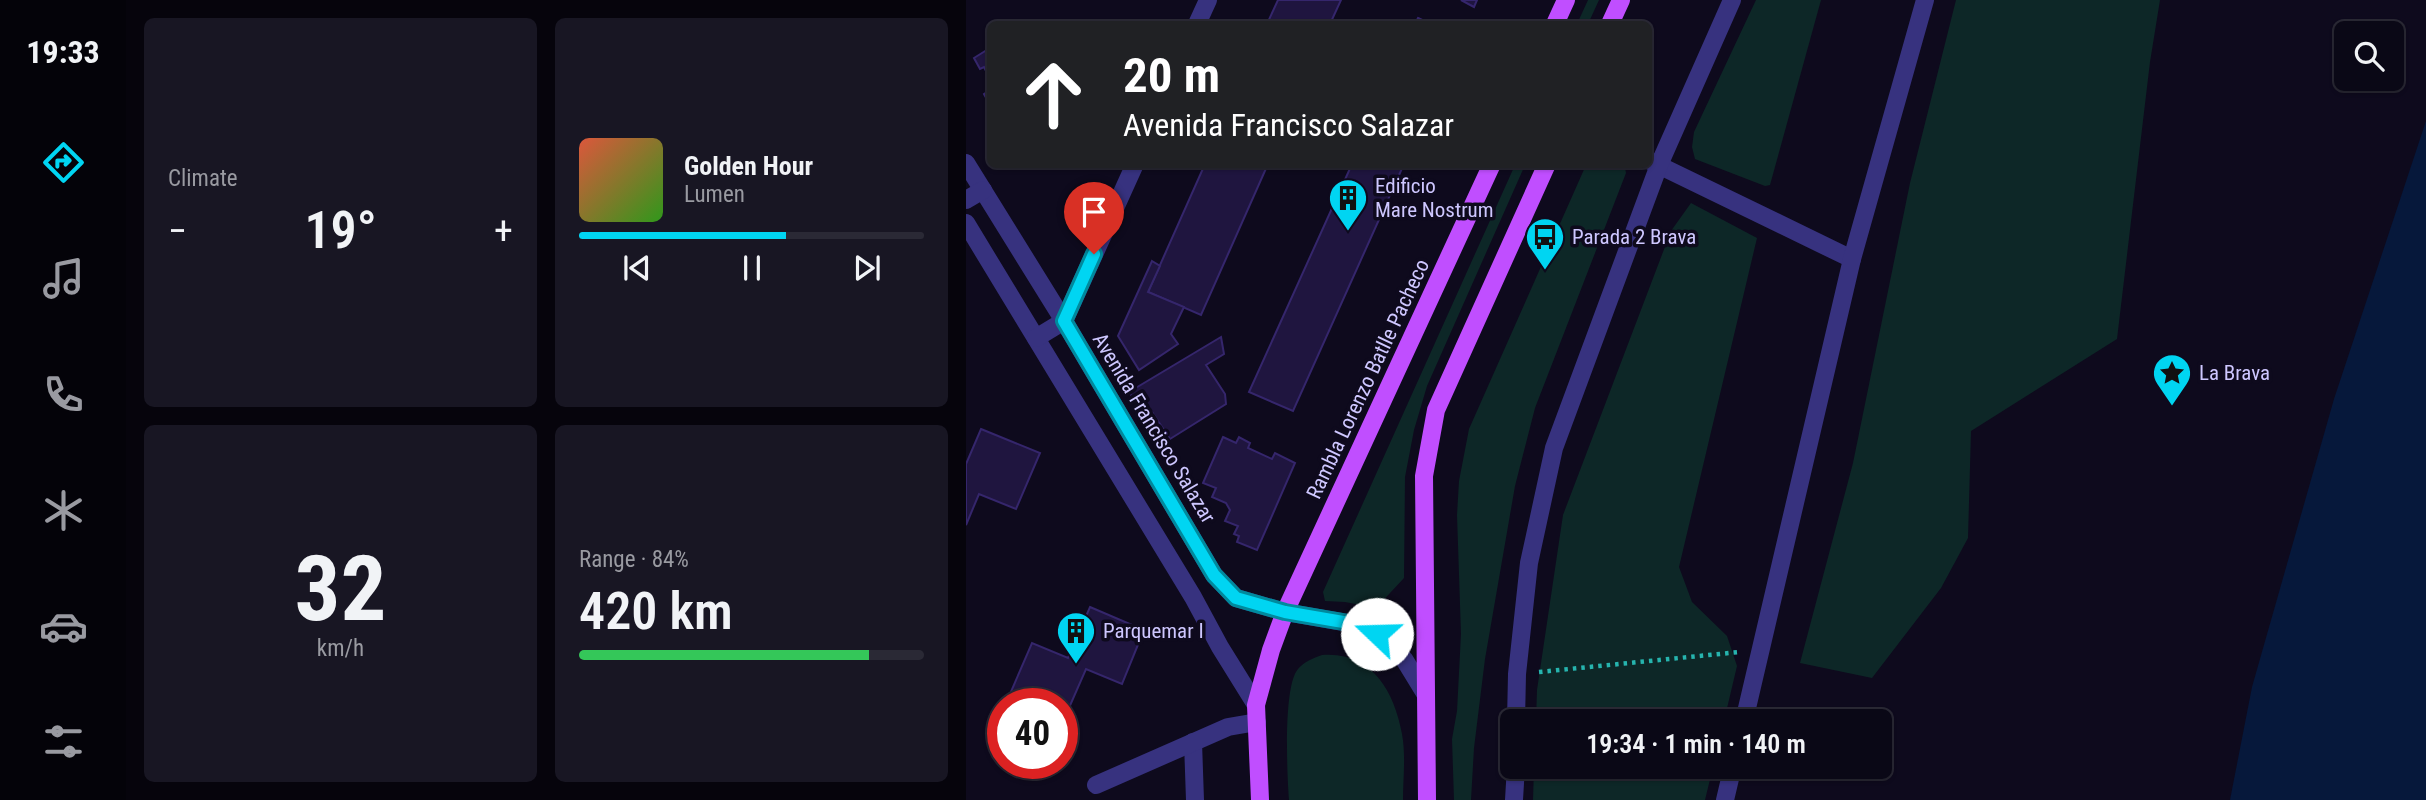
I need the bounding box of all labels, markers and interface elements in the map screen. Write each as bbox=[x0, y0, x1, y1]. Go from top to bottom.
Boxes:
map controls bbox=[2334, 21, 2404, 91]
button: search bbox=[2334, 21, 2404, 91]
text: 19:33 bbox=[26, 33, 100, 71]
text: 20 m bbox=[1123, 47, 1220, 104]
icon: ahead bbox=[1008, 49, 1099, 140]
text: Avenida Francisco Salazar bbox=[1123, 106, 1454, 144]
icon: directions bbox=[39, 138, 88, 187]
text: Golden Hour bbox=[684, 151, 813, 181]
text: Climate bbox=[168, 165, 238, 192]
place label: Edificio Mare Nostrum bbox=[1375, 174, 1494, 222]
building icon: Edificio Mare Nostrum bbox=[1327, 177, 1369, 232]
text: Lumen bbox=[684, 181, 745, 208]
pin bbox=[1064, 182, 1124, 254]
icon: arrive bbox=[1075, 193, 1113, 231]
text: 19° bbox=[304, 200, 377, 261]
text: − bbox=[168, 209, 187, 253]
text: + bbox=[494, 209, 513, 253]
bus stop icon: Parada 2 Brava bbox=[1524, 216, 1566, 271]
place label: Parada 2 Brava bbox=[1572, 225, 1696, 249]
icon: previous bbox=[618, 249, 656, 287]
icon: pause bbox=[733, 249, 771, 287]
icon: next bbox=[848, 249, 886, 287]
icon: music bbox=[39, 254, 88, 303]
street label: Rambla Lorenzo Batlle Pacheco bbox=[1302, 255, 1434, 503]
street label: Avenida Francisco Salazar bbox=[1088, 329, 1220, 527]
place icon: La Brava bbox=[2151, 352, 2193, 407]
place label: La Brava bbox=[2199, 361, 2270, 385]
icon: phone bbox=[39, 370, 88, 419]
icon: climate bbox=[39, 486, 88, 535]
text: 32 bbox=[295, 536, 386, 642]
text: Range · 84% bbox=[579, 546, 689, 573]
text: 420 km bbox=[579, 581, 733, 642]
position arrow bbox=[1340, 597, 1414, 671]
icon: car bbox=[39, 602, 88, 651]
building icon: Parquemar I bbox=[1055, 610, 1097, 665]
place label: Parquemar I bbox=[1103, 619, 1204, 643]
text: km/h bbox=[317, 635, 364, 662]
speed limit sign: 40 bbox=[987, 688, 1078, 779]
icon: filters bbox=[39, 717, 88, 766]
text: 19:34 · 1 min · 140 m bbox=[1586, 729, 1806, 759]

